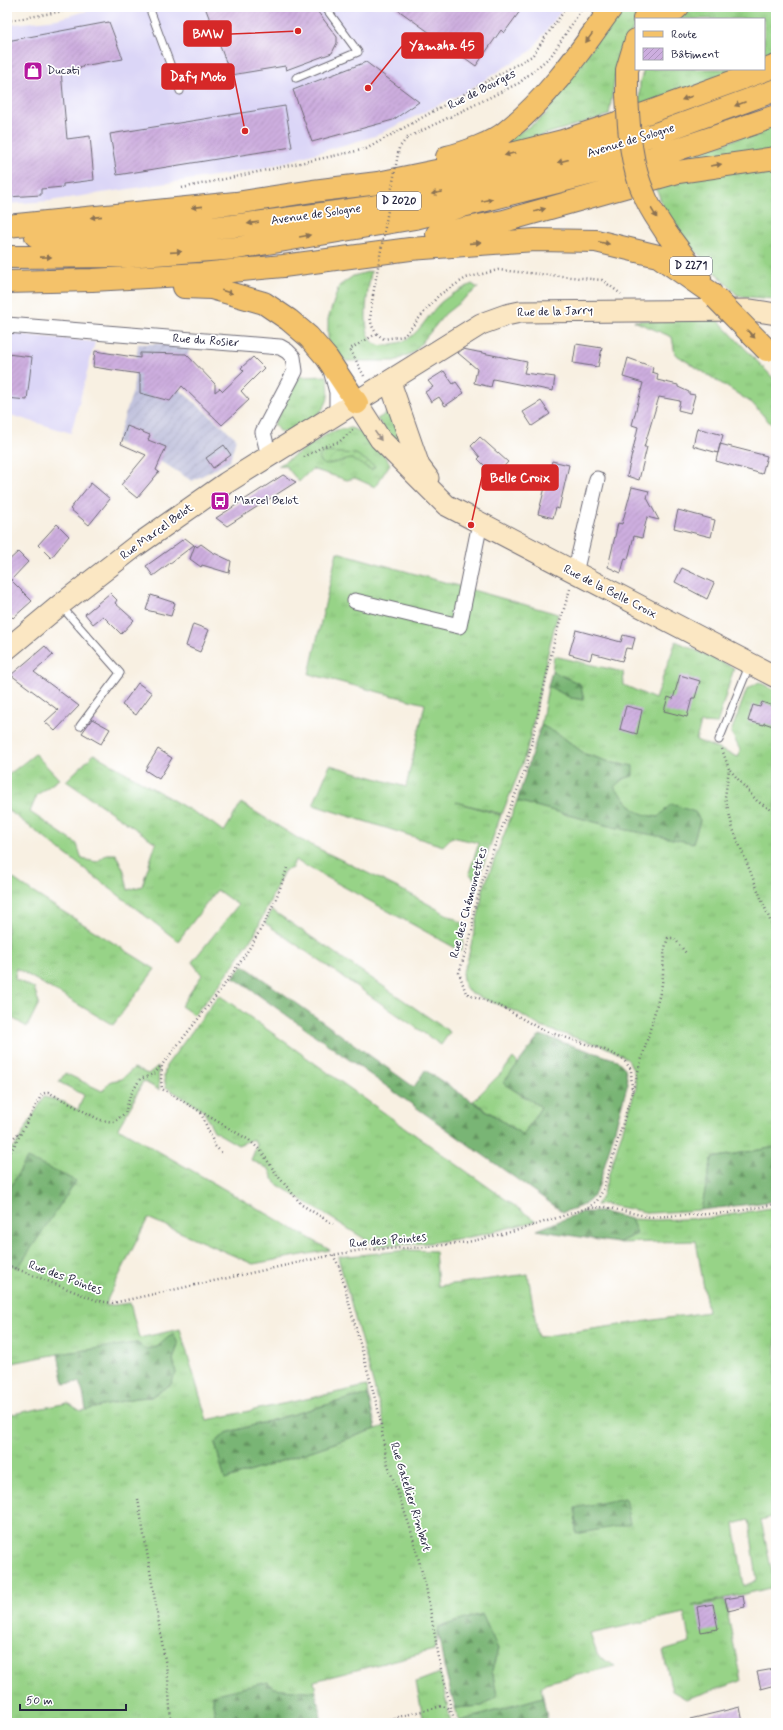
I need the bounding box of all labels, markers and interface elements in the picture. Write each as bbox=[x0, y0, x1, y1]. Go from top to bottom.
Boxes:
legend bbox=[635, 18, 765, 70]
callout: BMW bbox=[184, 21, 231, 46]
text: BMW bbox=[192, 26, 224, 43]
text: Route bbox=[671, 27, 697, 43]
callout: Yamaha 45 bbox=[402, 33, 483, 58]
one-way arrow bbox=[585, 33, 593, 44]
text: Yamaha 45 bbox=[409, 38, 475, 55]
text: Bâtiment bbox=[671, 47, 720, 63]
shop icon: Ducati bbox=[22, 60, 44, 82]
place label: Ducati bbox=[47, 63, 80, 79]
callout: Dafy Moto bbox=[162, 64, 234, 89]
street label: Rue de Bourges bbox=[445, 66, 519, 114]
text: Dafy Moto bbox=[170, 69, 227, 86]
one-way arrow bbox=[680, 96, 692, 102]
one-way arrow bbox=[733, 102, 745, 108]
street label: Avenue de Sologne bbox=[585, 120, 677, 162]
one-way arrow bbox=[503, 152, 516, 158]
one-way arrow bbox=[557, 158, 569, 164]
one-way arrow bbox=[710, 162, 722, 168]
one-way arrow bbox=[431, 191, 443, 197]
road number: D 2020 bbox=[377, 192, 421, 210]
one-way arrow bbox=[481, 197, 493, 203]
street label: Avenue de Sologne bbox=[270, 201, 362, 229]
one-way arrow bbox=[191, 204, 203, 210]
one-way arrow bbox=[534, 207, 546, 213]
one-way arrow bbox=[651, 207, 658, 219]
one-way arrow bbox=[90, 214, 102, 220]
one-way arrow bbox=[247, 220, 259, 226]
one-way arrow bbox=[299, 233, 311, 239]
one-way arrow bbox=[469, 240, 481, 247]
one-way arrow bbox=[598, 241, 611, 247]
one-way arrow bbox=[170, 249, 182, 256]
one-way arrow bbox=[40, 253, 52, 260]
road number: D 2271 bbox=[670, 257, 712, 275]
one-way arrow bbox=[222, 289, 234, 295]
street label: Rue de la Jarry bbox=[517, 303, 593, 321]
one-way arrow bbox=[746, 329, 756, 339]
street label: Rue du Rosier bbox=[172, 331, 240, 351]
one-way arrow bbox=[375, 430, 382, 441]
callout: Belle Croix bbox=[482, 465, 558, 490]
text: Belle Croix bbox=[490, 470, 551, 487]
bus stop icon: Marcel Belot bbox=[209, 490, 231, 512]
place label: Marcel Belot bbox=[234, 493, 299, 509]
street label: Rue Marcel Belot bbox=[117, 500, 197, 564]
street label: Rue de la Belle Croix bbox=[561, 562, 660, 623]
street label: Rue des Chémounettes bbox=[447, 845, 492, 960]
street label: Rue des Pointes bbox=[349, 1230, 427, 1252]
street label: Rue des Pointes bbox=[26, 1257, 104, 1299]
street label: Rue Gatellier Rimbert bbox=[386, 1440, 434, 1554]
scale bar bbox=[20, 1686, 126, 1712]
text: 50 m bbox=[26, 1693, 53, 1709]

